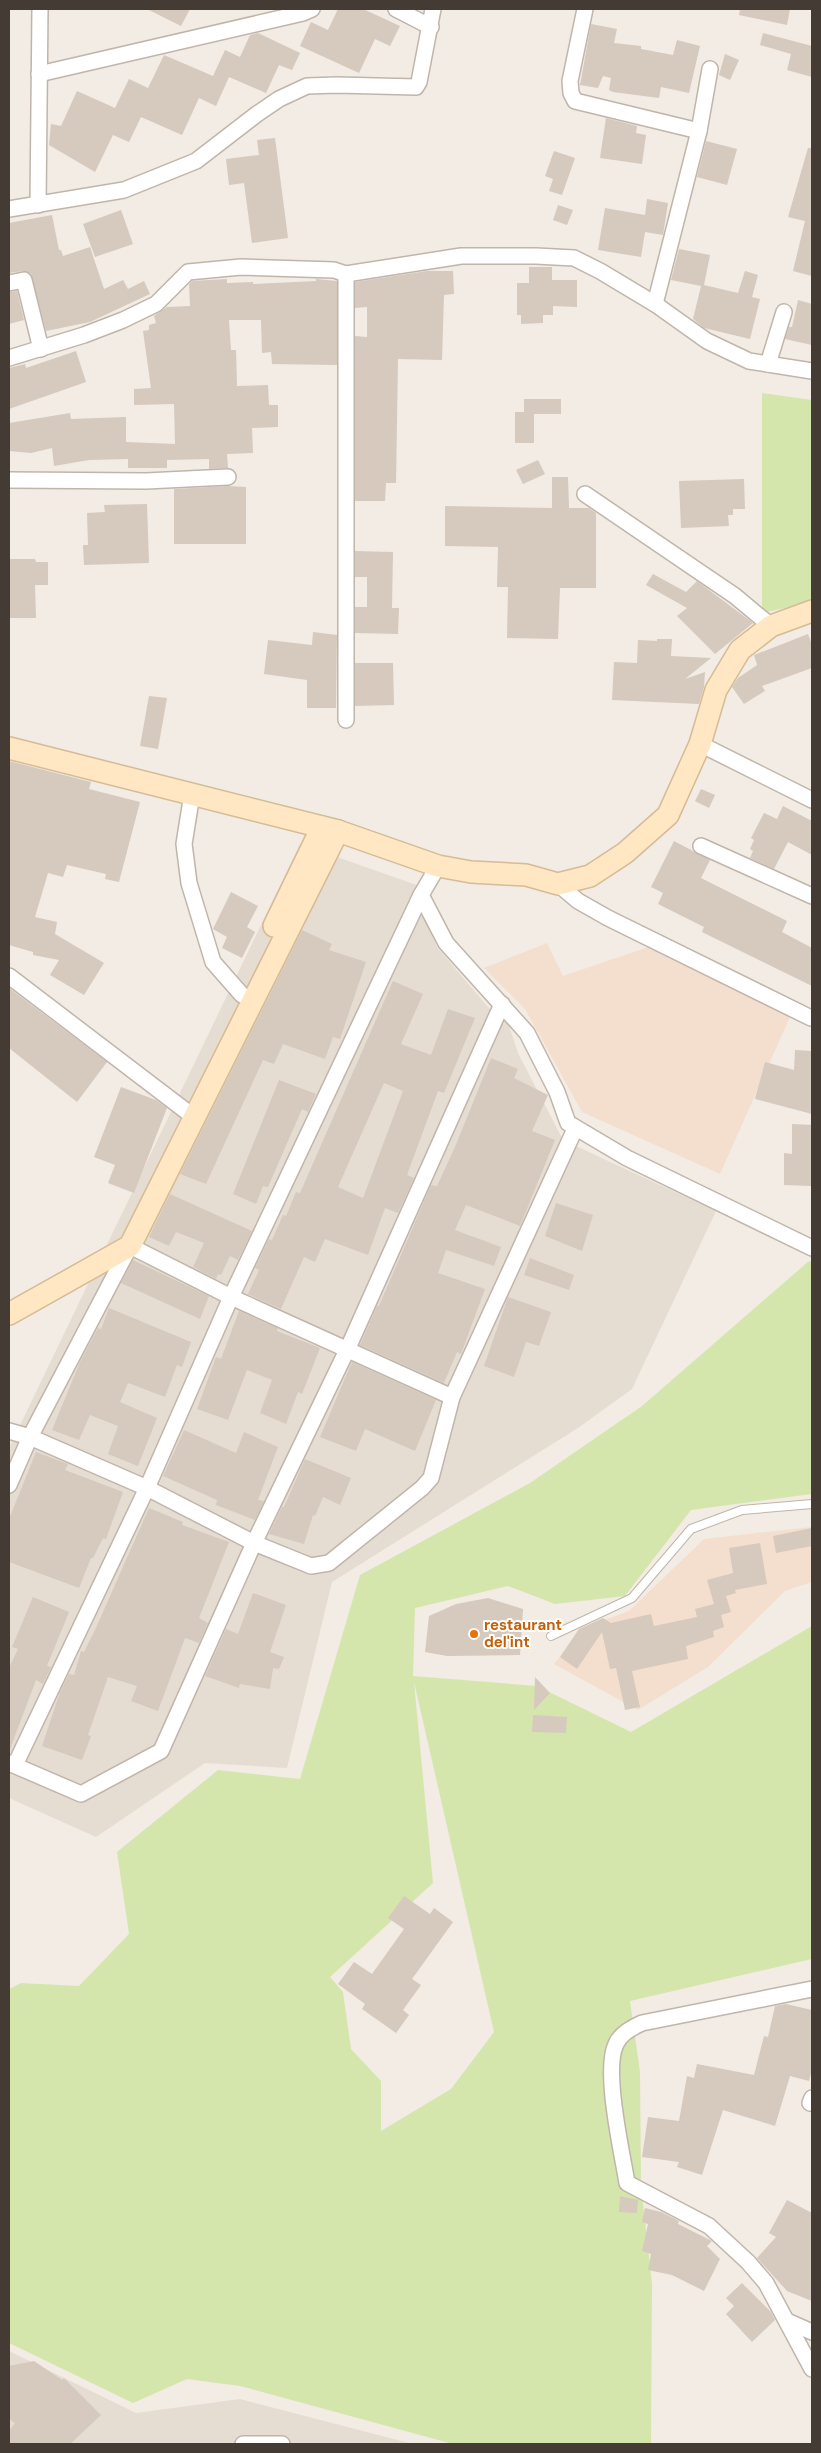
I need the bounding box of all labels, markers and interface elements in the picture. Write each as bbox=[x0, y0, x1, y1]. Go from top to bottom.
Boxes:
place label: restaurant del'int bbox=[484, 1615, 562, 1652]
marker: restaurant del'int bbox=[468, 1628, 480, 1640]

